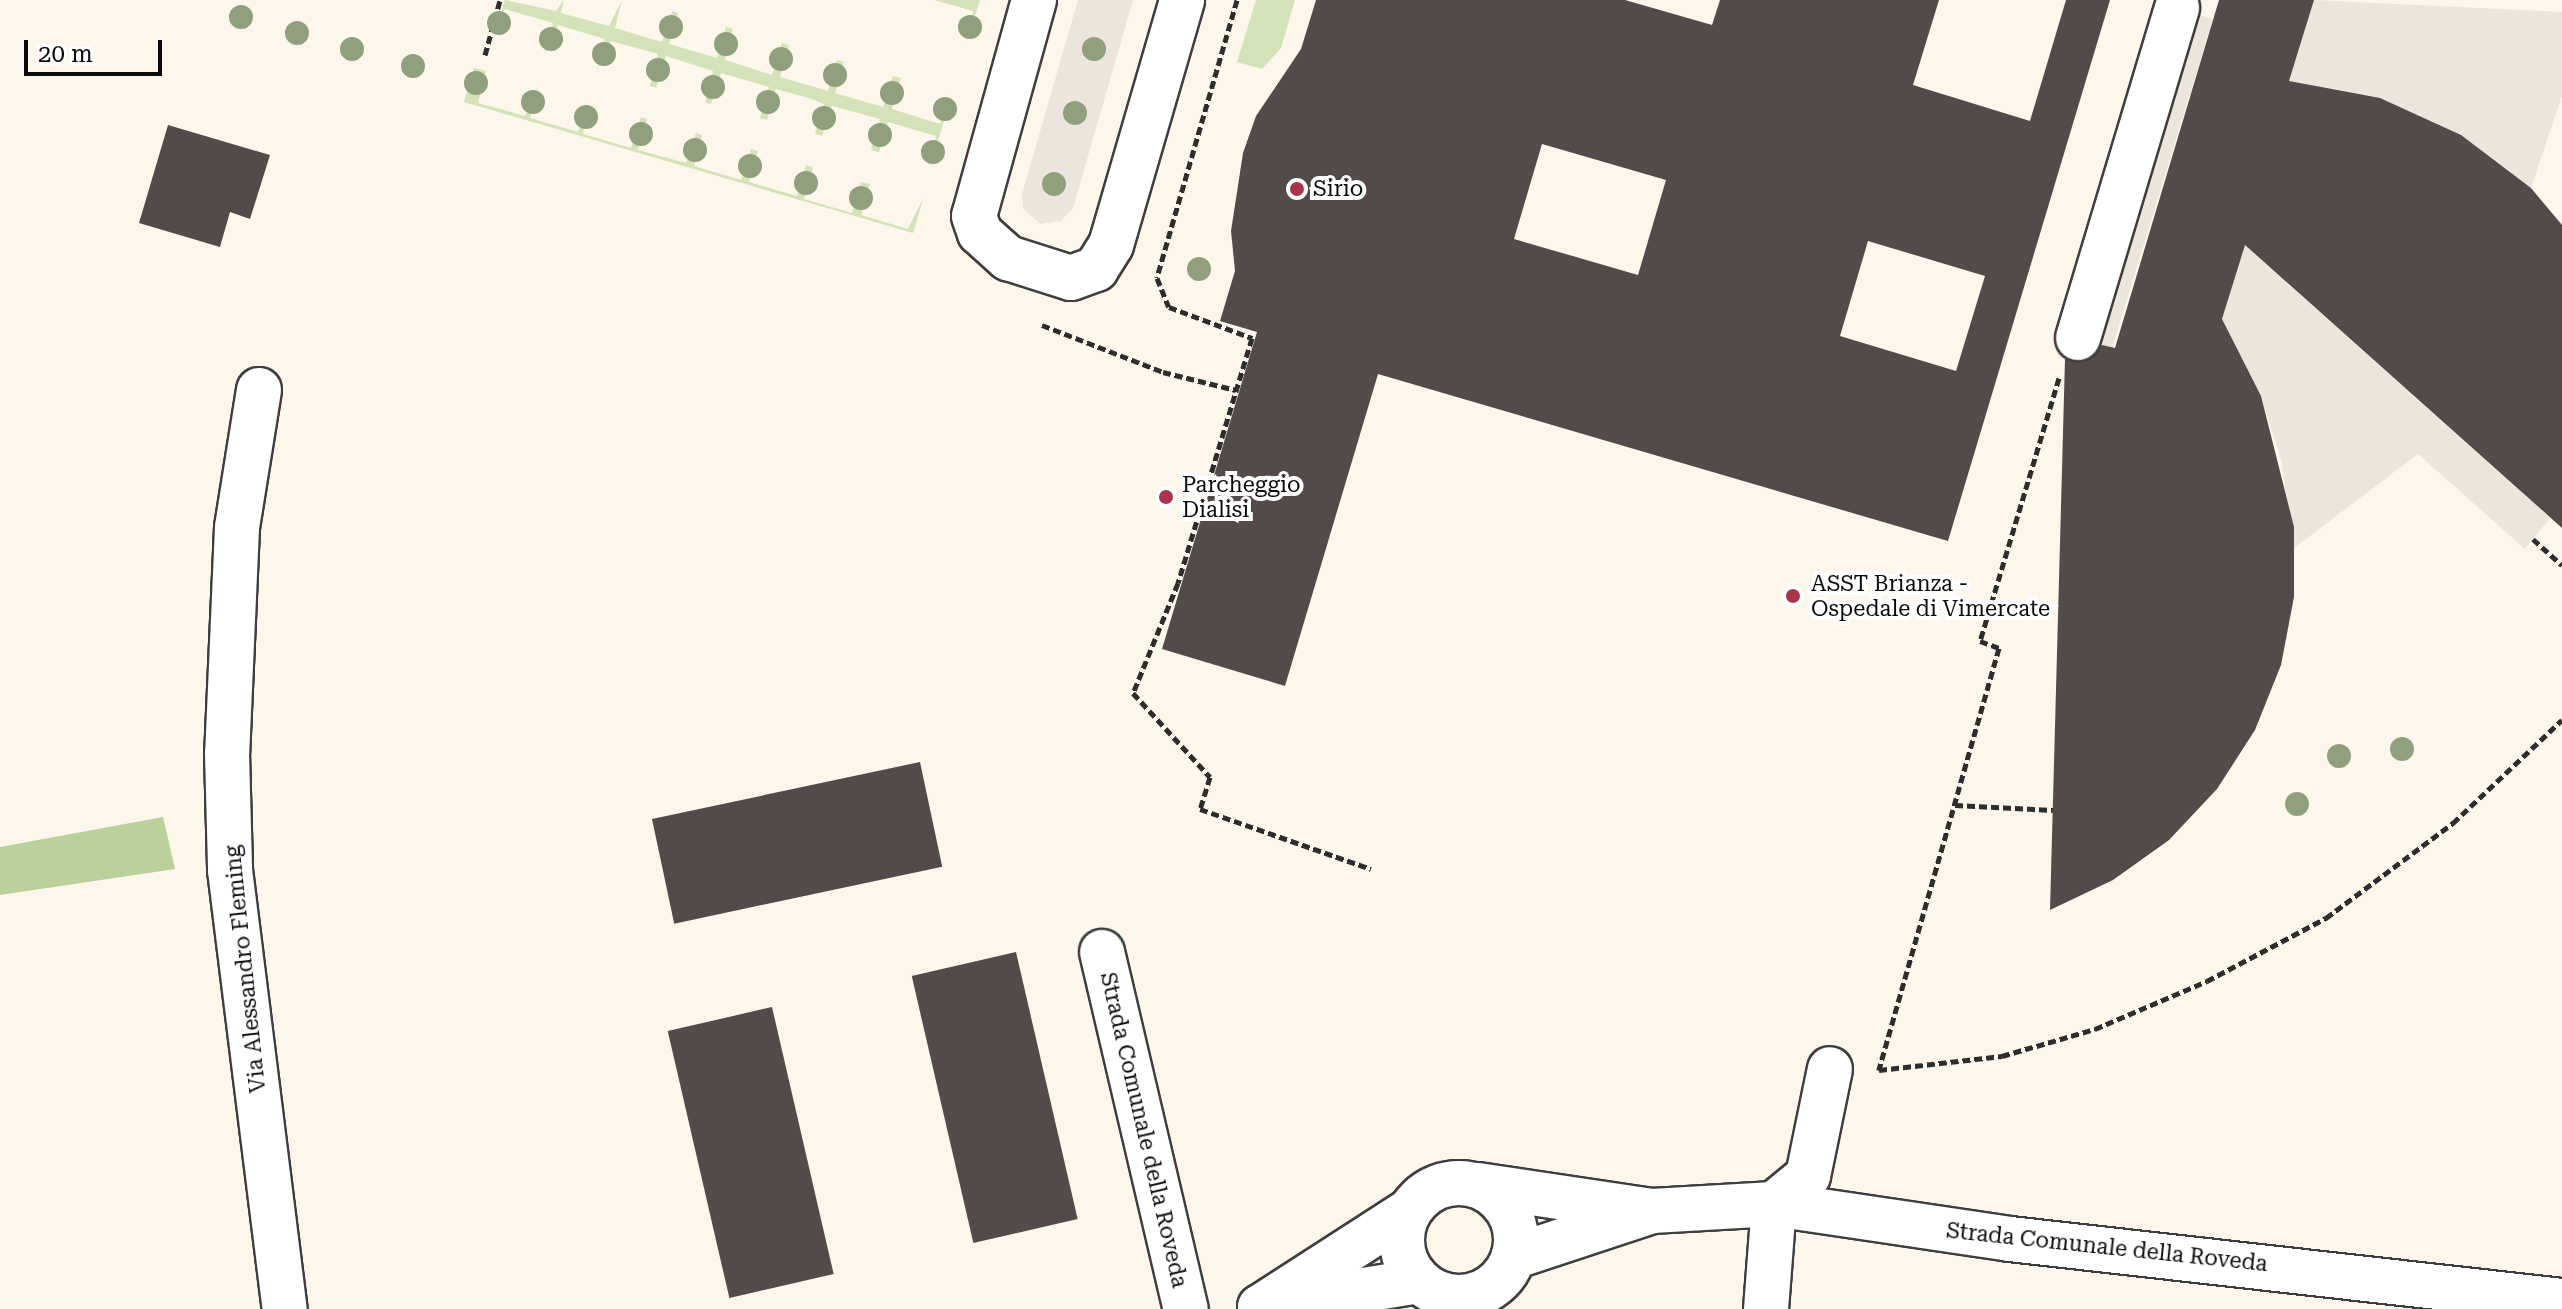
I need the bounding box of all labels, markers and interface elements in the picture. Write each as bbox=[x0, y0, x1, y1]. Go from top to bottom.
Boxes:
scale bar bbox=[28, 24, 166, 74]
text: 20 m bbox=[38, 40, 93, 68]
place label: Sirio bbox=[1313, 176, 1363, 202]
marker: Sirio bbox=[1288, 180, 1306, 198]
place label: Parcheggio Dialisi bbox=[1182, 471, 1301, 522]
marker: Parcheggio Dialisi bbox=[1157, 488, 1175, 506]
place label: ASST Brianza - Ospedale di Vimercate bbox=[1811, 570, 2050, 622]
marker: ASST Brianza - Ospedale di Vimercate bbox=[1782, 585, 1804, 607]
street label: Via Alessandro Fleming bbox=[219, 844, 271, 1094]
street label: Strada Comunale della Roveda bbox=[1095, 970, 1193, 1290]
street label: Strada Comunale della Roveda bbox=[1945, 1217, 2269, 1277]

